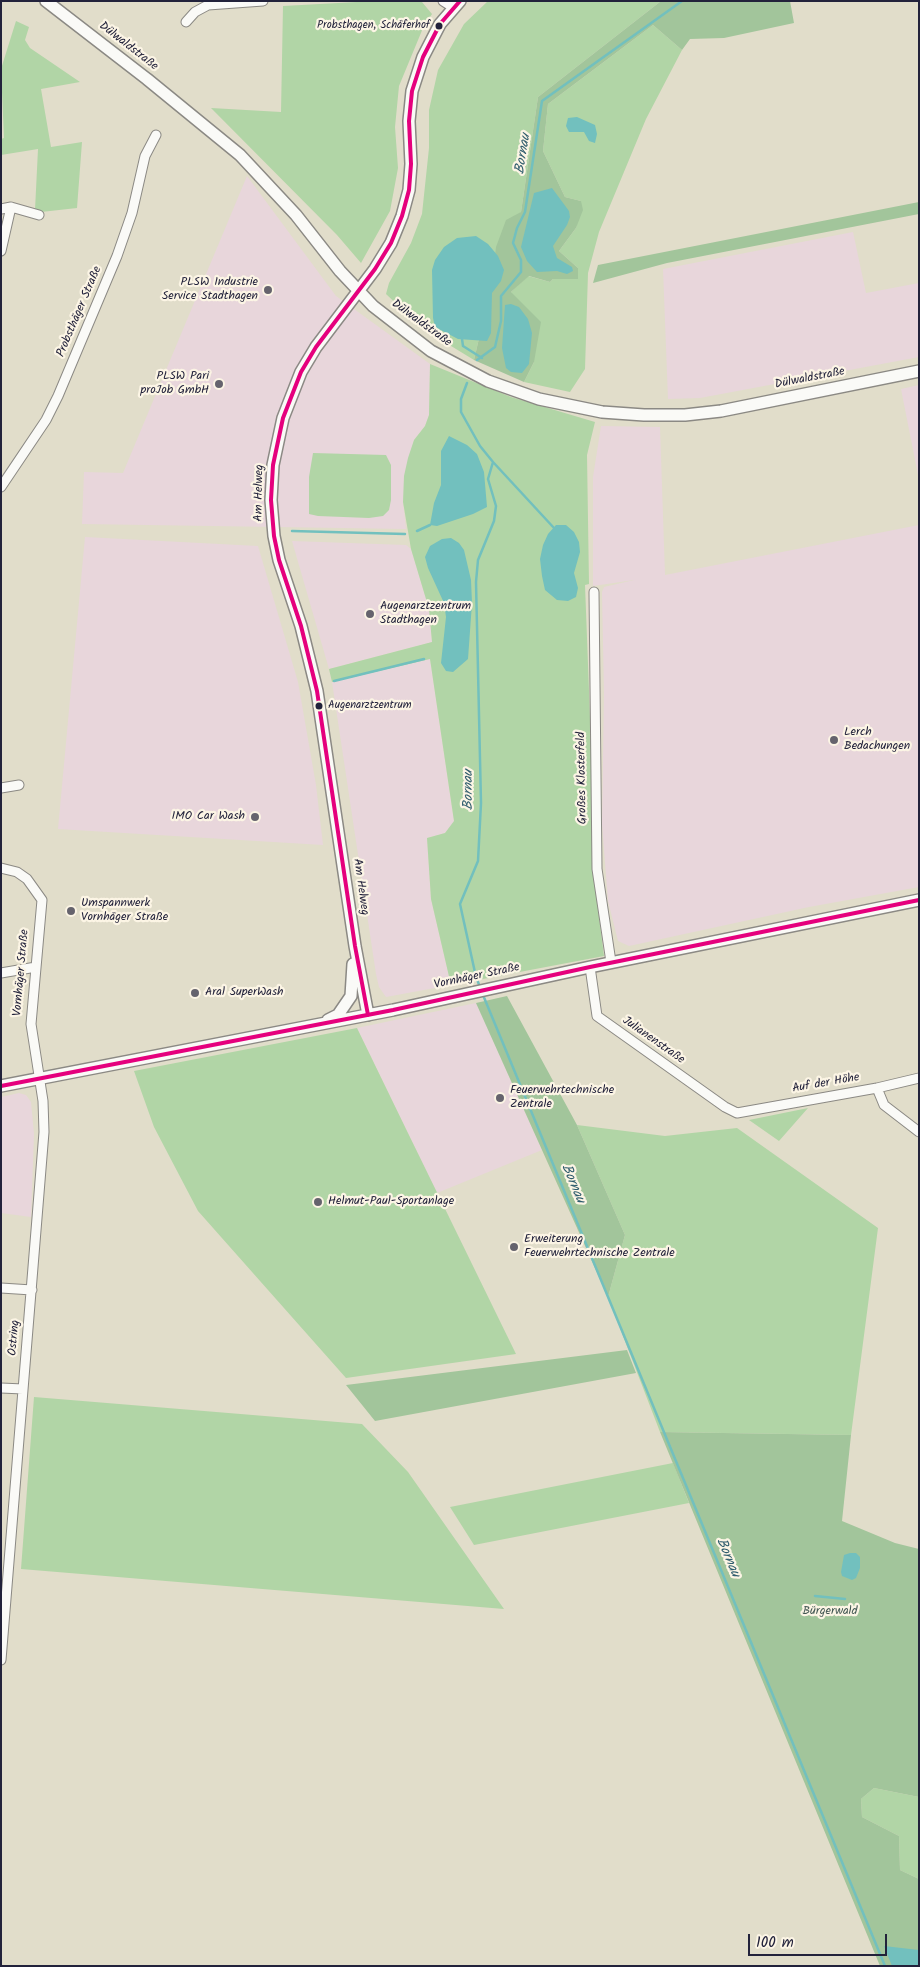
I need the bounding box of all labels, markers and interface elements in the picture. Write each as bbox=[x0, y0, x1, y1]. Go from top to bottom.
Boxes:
place label: Probsthagen, Schäferhof bbox=[317, 19, 430, 33]
street label: Dülwaldstraße bbox=[96, 20, 160, 74]
marker: Probsthagen, Schäferhof bbox=[434, 21, 444, 31]
water label: Bornau bbox=[513, 133, 535, 175]
street label: Probsthäger Straße bbox=[54, 265, 106, 359]
place label: PLSW Industrie Service Stadthagen bbox=[162, 276, 258, 304]
marker: PLSW Industrie Service Stadthagen bbox=[262, 284, 274, 296]
street label: Dülwaldstraße bbox=[388, 297, 454, 351]
street label: Dülwaldstraße bbox=[774, 365, 846, 393]
place label: PLSW Pari proJob GmbH bbox=[140, 370, 209, 398]
marker: PLSW Pari proJob GmbH bbox=[213, 378, 225, 390]
street label: Am Helweg bbox=[252, 464, 268, 522]
place label: Augenarztzentrum Stadthagen bbox=[380, 600, 471, 628]
marker: Augenarztzentrum Stadthagen bbox=[364, 608, 376, 620]
place label: Augenarztzentrum bbox=[328, 699, 412, 713]
marker: Augenarztzentrum bbox=[314, 701, 324, 711]
place label: Lerch Bedachungen bbox=[844, 726, 910, 754]
street label: Großes Klosterfeld bbox=[575, 732, 591, 824]
marker: Lerch Bedachungen bbox=[828, 734, 840, 746]
water label: Bornau bbox=[462, 770, 478, 810]
place label: IMO Car Wash bbox=[171, 810, 245, 824]
marker: IMO Car Wash bbox=[249, 811, 261, 823]
street label: Am Helweg bbox=[349, 858, 371, 916]
place label: Umspannwerk Vornhäger Straße bbox=[81, 897, 168, 925]
marker: Umspannwerk Vornhäger Straße bbox=[65, 905, 77, 917]
street label: Vornhäger Straße bbox=[11, 929, 33, 1017]
street label: Vornhäger Straße bbox=[433, 961, 521, 993]
place label: Aral SuperWash bbox=[205, 986, 283, 1000]
marker: Aral SuperWash bbox=[189, 987, 201, 999]
street label: Julianenstraße bbox=[619, 1014, 687, 1068]
street label: Auf der Höhe bbox=[791, 1071, 861, 1097]
place label: Feuerwehrtechnische Zentrale bbox=[510, 1084, 614, 1112]
marker: Feuerwehrtechnische Zentrale bbox=[494, 1092, 506, 1104]
water label: Bornau bbox=[556, 1162, 588, 1206]
place label: Helmut-Paul-Sportanlage bbox=[328, 1195, 454, 1209]
marker: Helmut-Paul-Sportanlage bbox=[312, 1196, 324, 1208]
place label: Erweiterung Feuerwehrtechnische Zentrale bbox=[524, 1233, 675, 1261]
marker: Erweiterung Feuerwehrtechnische Zentrale bbox=[508, 1241, 520, 1253]
street label: Ostring bbox=[6, 1319, 24, 1357]
water label: Bornau bbox=[711, 1536, 743, 1580]
park label: Bürgerwald bbox=[802, 1605, 858, 1619]
scale bar bbox=[750, 1924, 889, 1956]
text: 100 m bbox=[756, 1931, 794, 1955]

